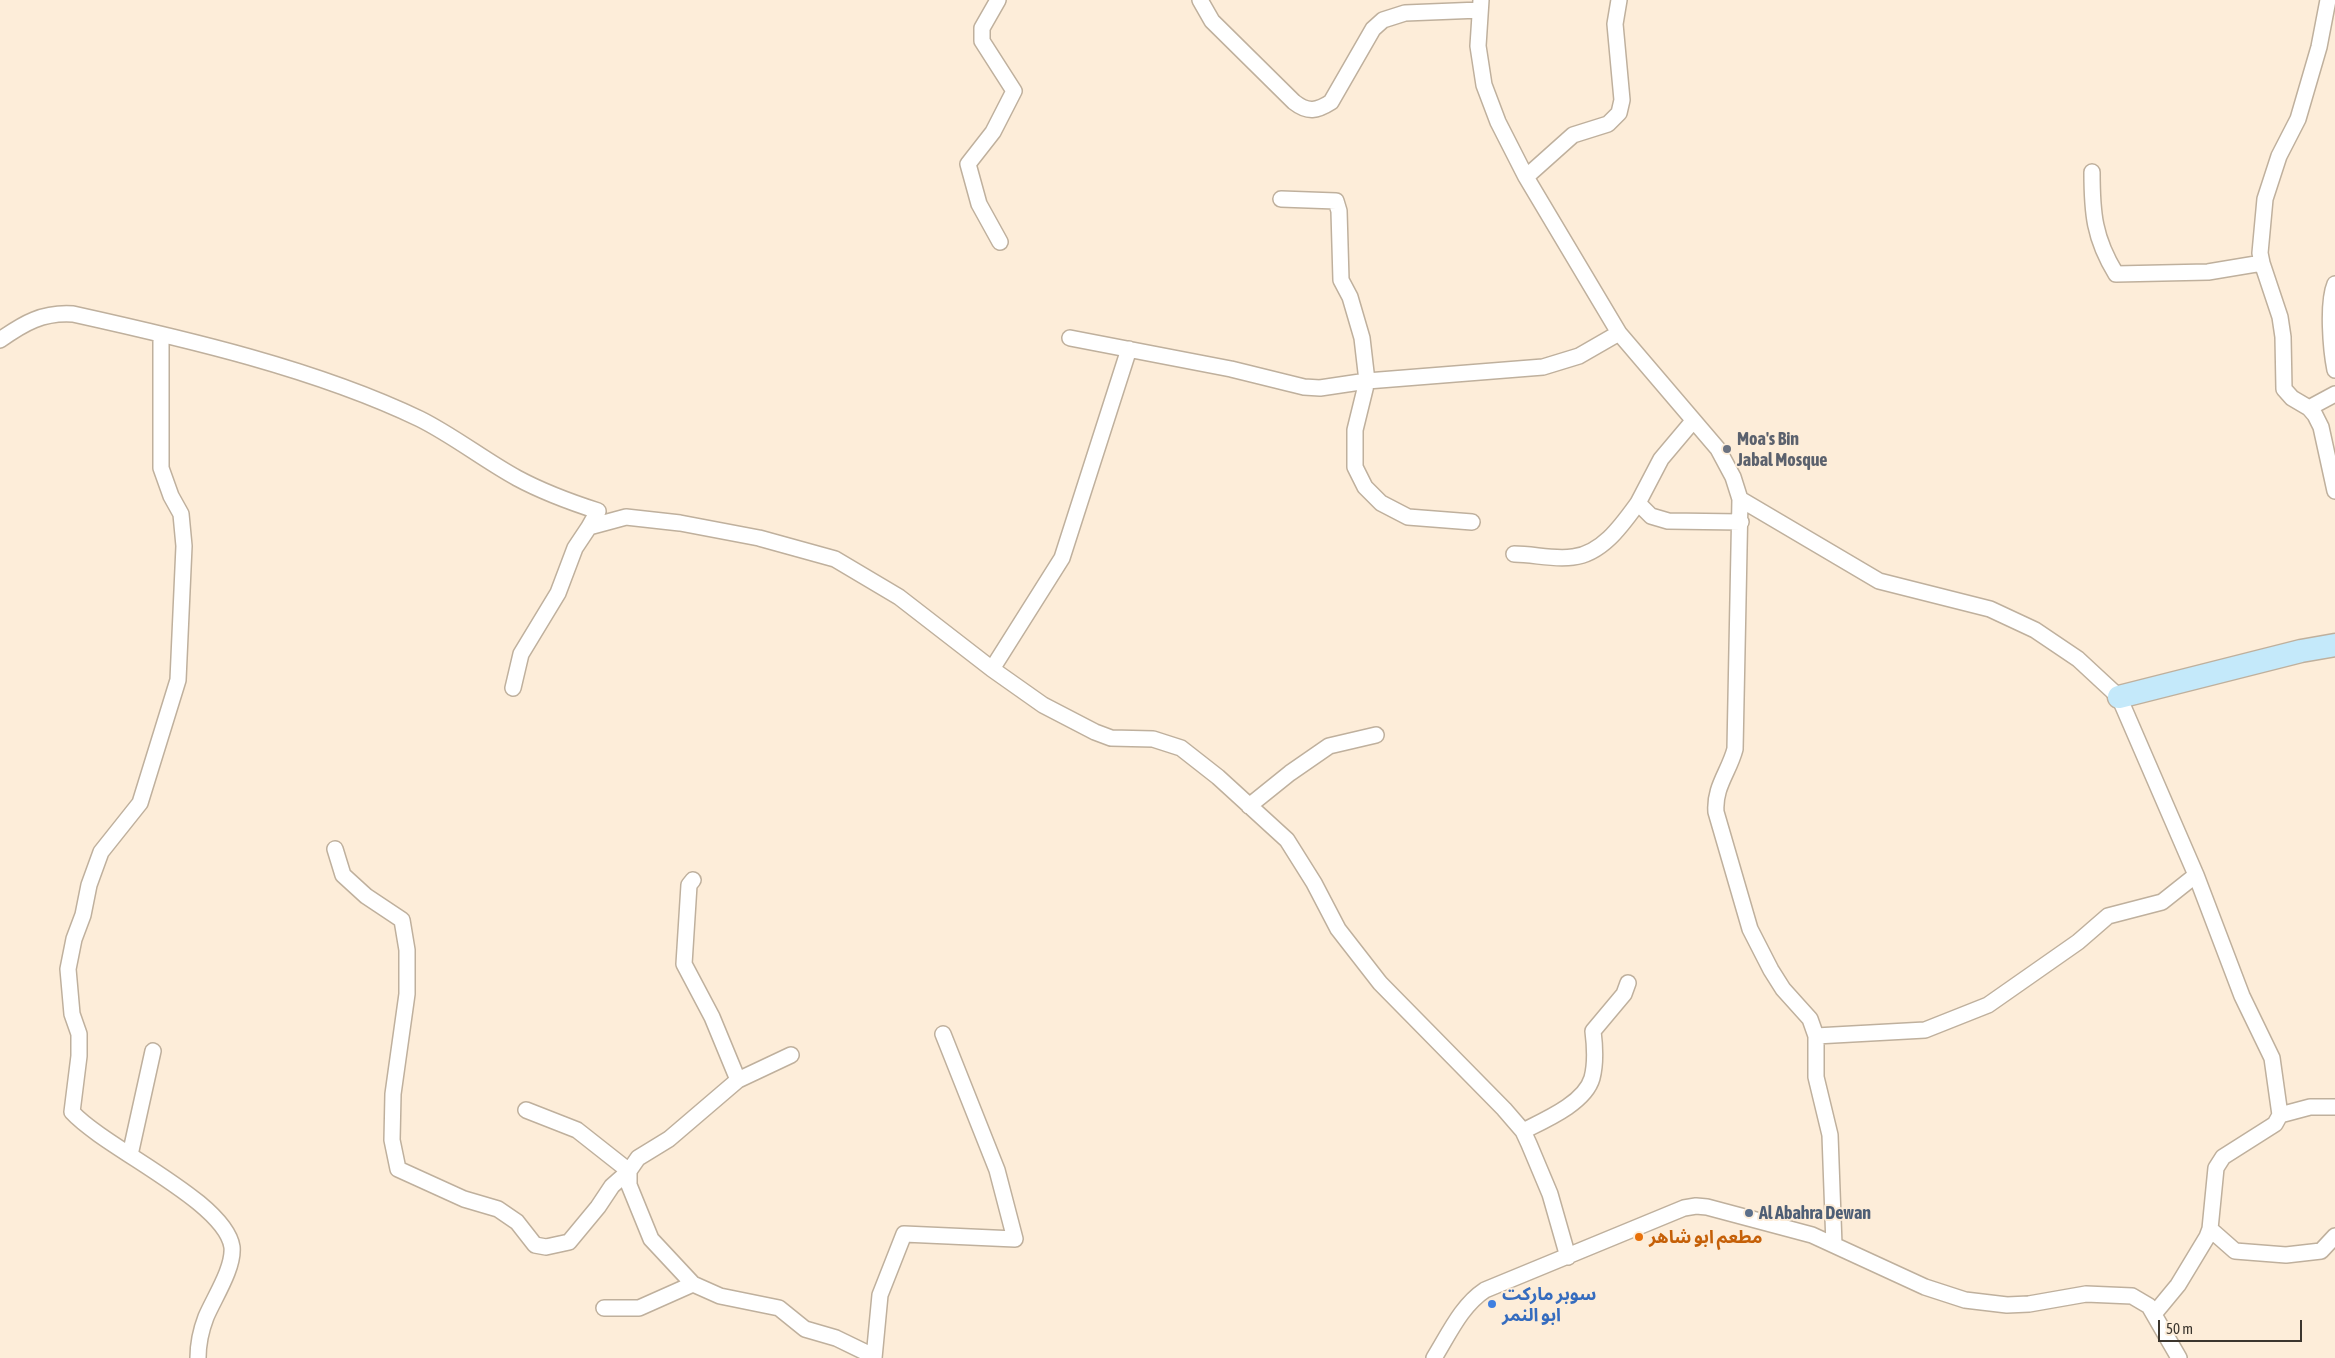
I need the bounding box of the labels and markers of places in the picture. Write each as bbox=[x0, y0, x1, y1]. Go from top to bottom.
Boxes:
place label: Moa's Bin Jabal Mosque bbox=[1737, 428, 1828, 470]
marker: Moa's Bin Jabal Mosque bbox=[1721, 443, 1733, 455]
place label: Al Abahra Dewan bbox=[1759, 1202, 1871, 1224]
marker: Al Abahra Dewan bbox=[1743, 1207, 1755, 1219]
place label: مطعم ابو شاهر bbox=[1649, 1226, 1762, 1248]
marker: مطعم ابو شاهر bbox=[1633, 1231, 1645, 1243]
place label: سوبر ماركت ابو النمر bbox=[1502, 1283, 1596, 1326]
marker: سوبر ماركت ابو النمر bbox=[1486, 1298, 1498, 1310]

